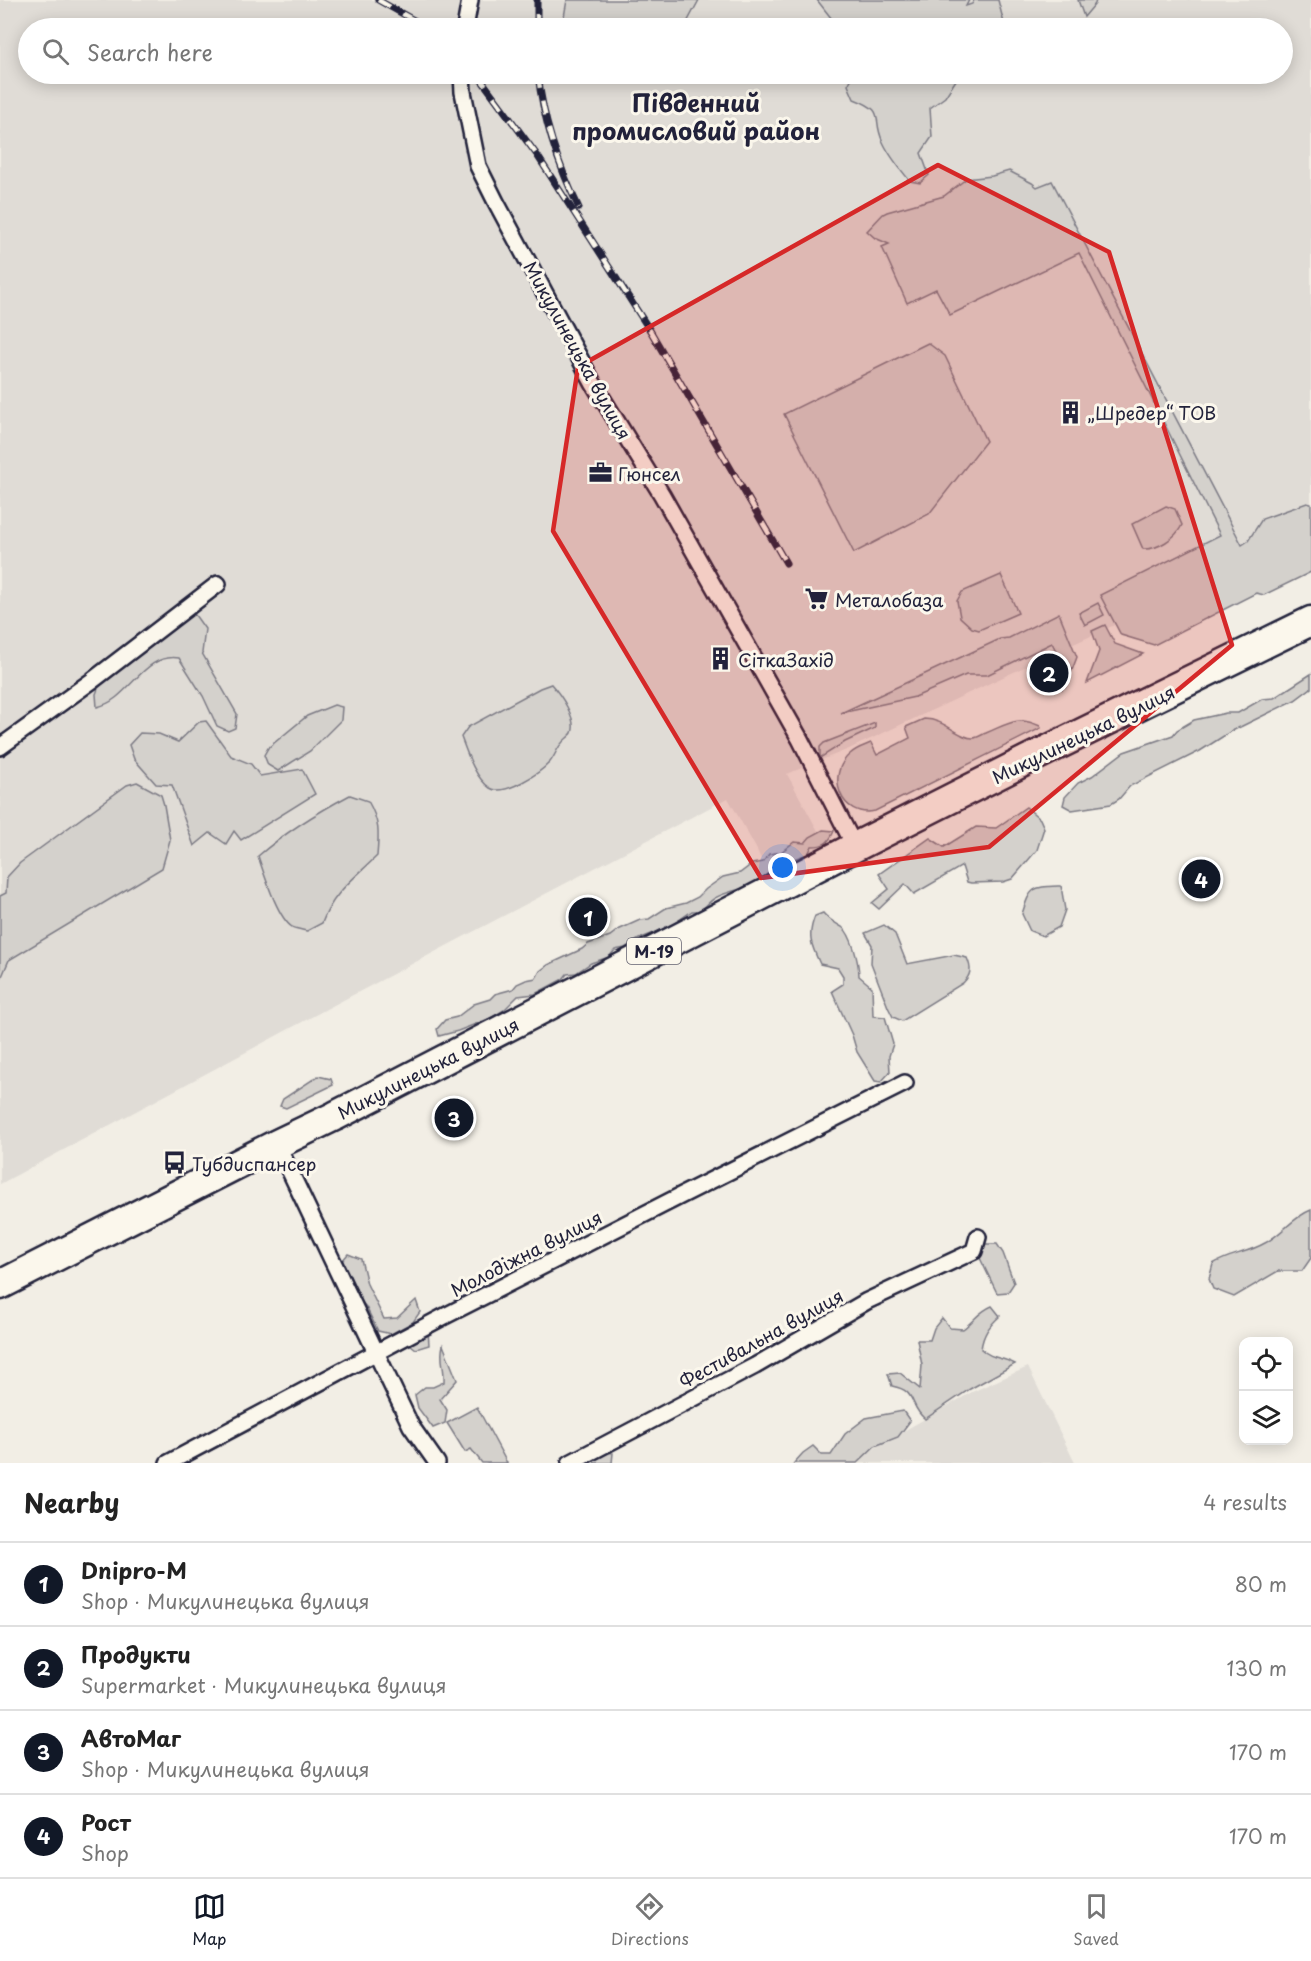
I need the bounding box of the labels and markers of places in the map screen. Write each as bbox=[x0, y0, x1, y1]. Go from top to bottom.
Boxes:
building icon: „Шредер“ ТОВ bbox=[1057, 399, 1083, 425]
place label: „Шредер“ ТОВ bbox=[1088, 399, 1216, 426]
office icon: Гюнсел bbox=[587, 460, 613, 486]
place label: Гюнсел bbox=[618, 460, 681, 487]
supermarket icon: Металобаза bbox=[804, 586, 830, 612]
place label: Металобаза bbox=[835, 586, 944, 613]
building icon: СіткаЗахід bbox=[707, 646, 733, 672]
place label: СіткаЗахід bbox=[738, 646, 834, 673]
pin: 2 bbox=[1030, 650, 1068, 696]
pin: 4 bbox=[1182, 856, 1220, 902]
pin: 1 bbox=[568, 894, 608, 940]
pin: 3 bbox=[434, 1096, 474, 1140]
bus stop icon: Тубдиспансер bbox=[161, 1150, 187, 1176]
place label: Тубдиспансер bbox=[192, 1150, 316, 1177]

